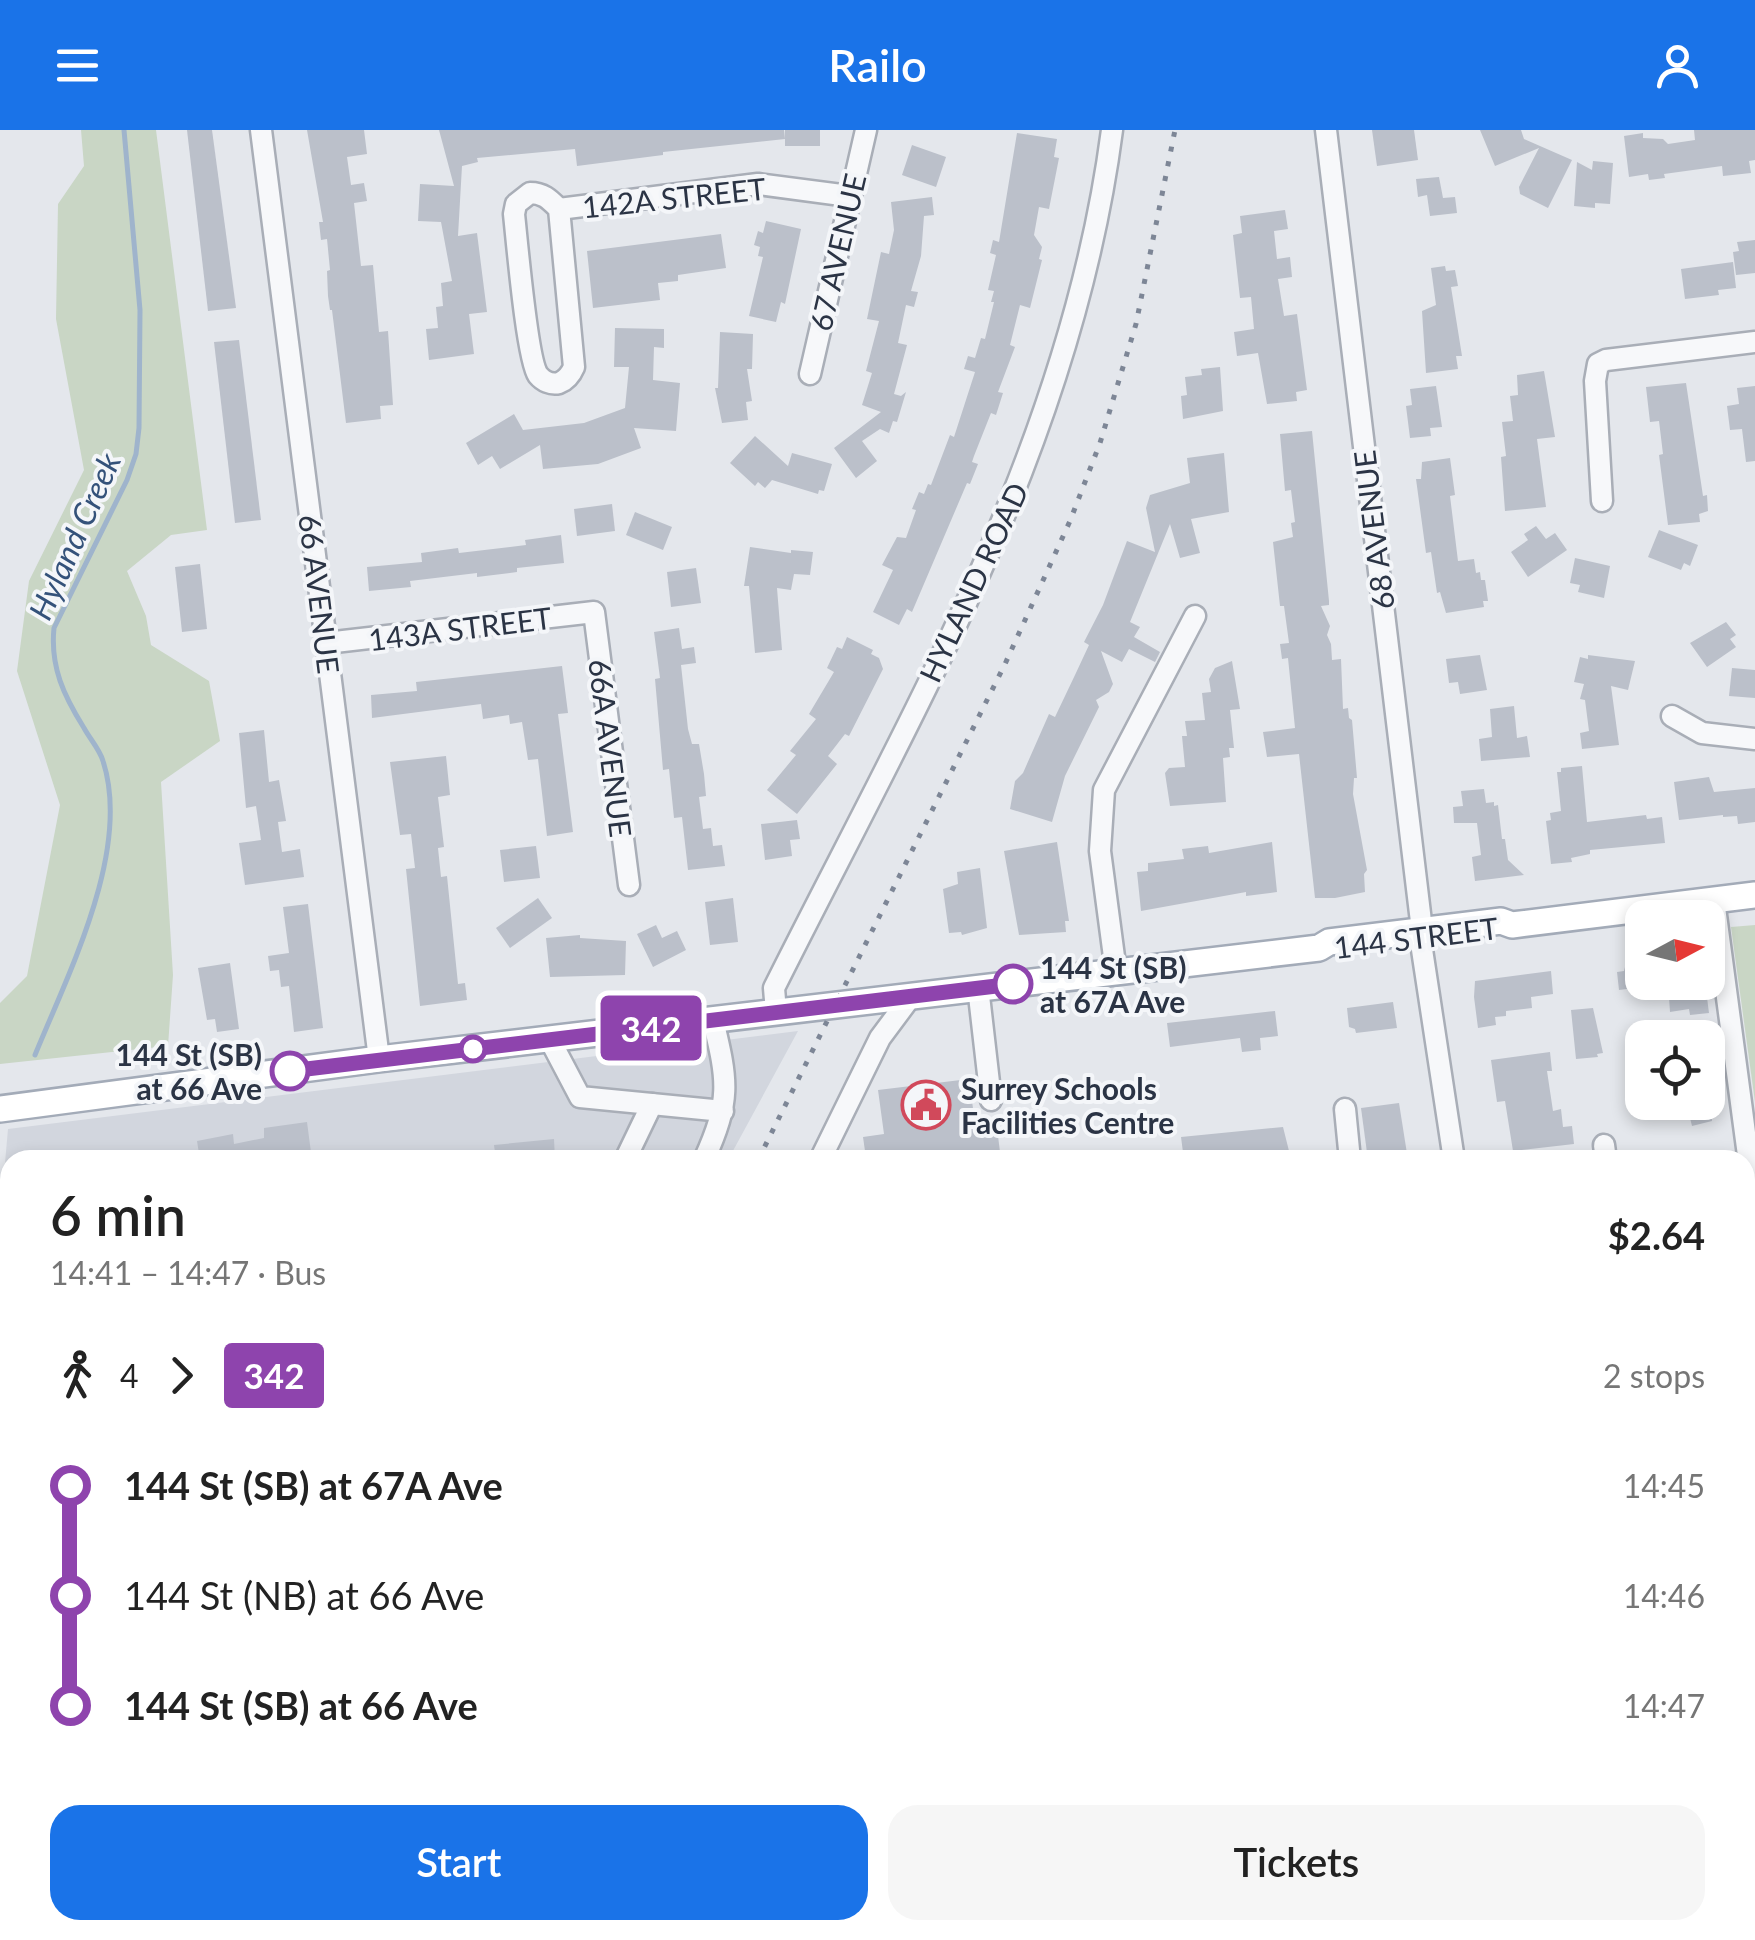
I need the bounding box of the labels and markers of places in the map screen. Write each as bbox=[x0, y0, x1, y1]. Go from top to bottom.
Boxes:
place label: 144 St (SB) at 67A Ave bbox=[1040, 949, 1186, 1019]
marker: 144 St (SB) at 67A Ave bbox=[994, 965, 1032, 1003]
place label: 144 St (SB) at 66 Ave bbox=[116, 1036, 262, 1106]
unlabelled marker bbox=[460, 1036, 486, 1062]
marker: 144 St (SB) at 66 Ave bbox=[271, 1052, 309, 1090]
place label: Surrey Schools Facilities Centre bbox=[961, 1070, 1174, 1140]
public building icon: Surrey Schools Facilities Centre bbox=[900, 1079, 952, 1131]

